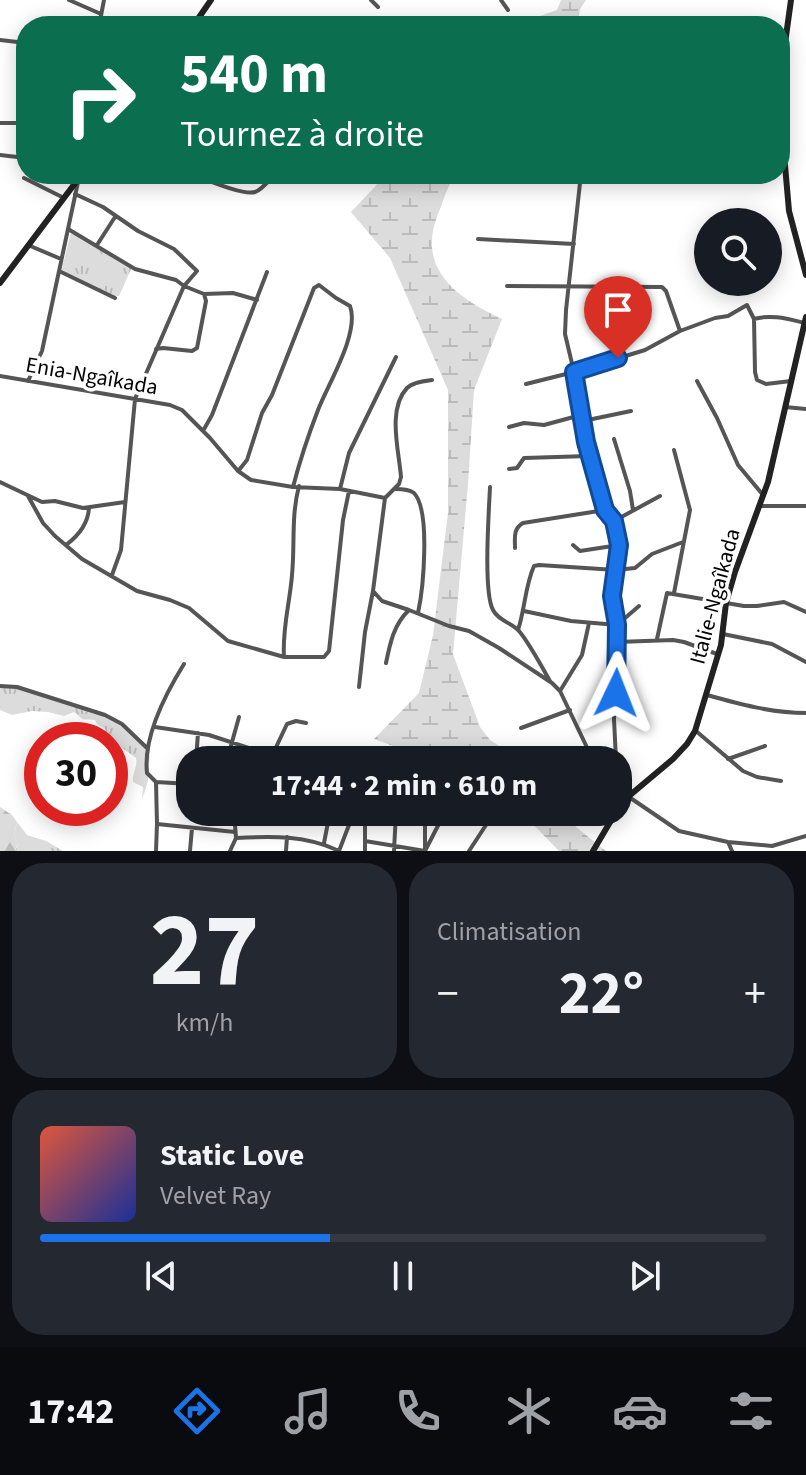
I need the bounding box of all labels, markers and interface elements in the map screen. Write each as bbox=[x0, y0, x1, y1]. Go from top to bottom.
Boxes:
text: 540 m bbox=[180, 35, 328, 114]
icon: right bbox=[48, 48, 152, 152]
text: Tournez à droite bbox=[180, 109, 424, 160]
map controls bbox=[694, 208, 782, 296]
button: search bbox=[694, 208, 782, 296]
pin bbox=[584, 276, 652, 358]
icon: arrive bbox=[596, 288, 640, 332]
street label: Enia-Ngaîkada bbox=[23, 349, 160, 403]
street label: Italie-Ngaîkada bbox=[681, 525, 748, 668]
position arrow bbox=[574, 651, 658, 735]
speed limit sign: 30 bbox=[24, 722, 128, 826]
text: 17:44 · 2 min · 610 m bbox=[271, 764, 537, 807]
text: 27 bbox=[150, 878, 259, 1026]
text: Climatisation bbox=[437, 913, 582, 950]
text: 22° bbox=[559, 952, 644, 1037]
text: − bbox=[437, 963, 459, 1026]
text: + bbox=[744, 963, 766, 1026]
text: km/h bbox=[176, 1004, 233, 1041]
text: Static Love bbox=[160, 1134, 304, 1177]
text: Velvet Ray bbox=[160, 1177, 271, 1214]
icon: previous bbox=[139, 1254, 183, 1298]
icon: pause bbox=[381, 1254, 425, 1298]
icon: next bbox=[623, 1254, 667, 1298]
icon: directions bbox=[169, 1383, 225, 1439]
icon: music bbox=[280, 1383, 336, 1439]
icon: phone bbox=[390, 1383, 446, 1439]
icon: climate bbox=[501, 1383, 557, 1439]
icon: car bbox=[612, 1383, 668, 1439]
icon: filters bbox=[723, 1383, 779, 1439]
text: 17:42 bbox=[27, 1386, 114, 1437]

